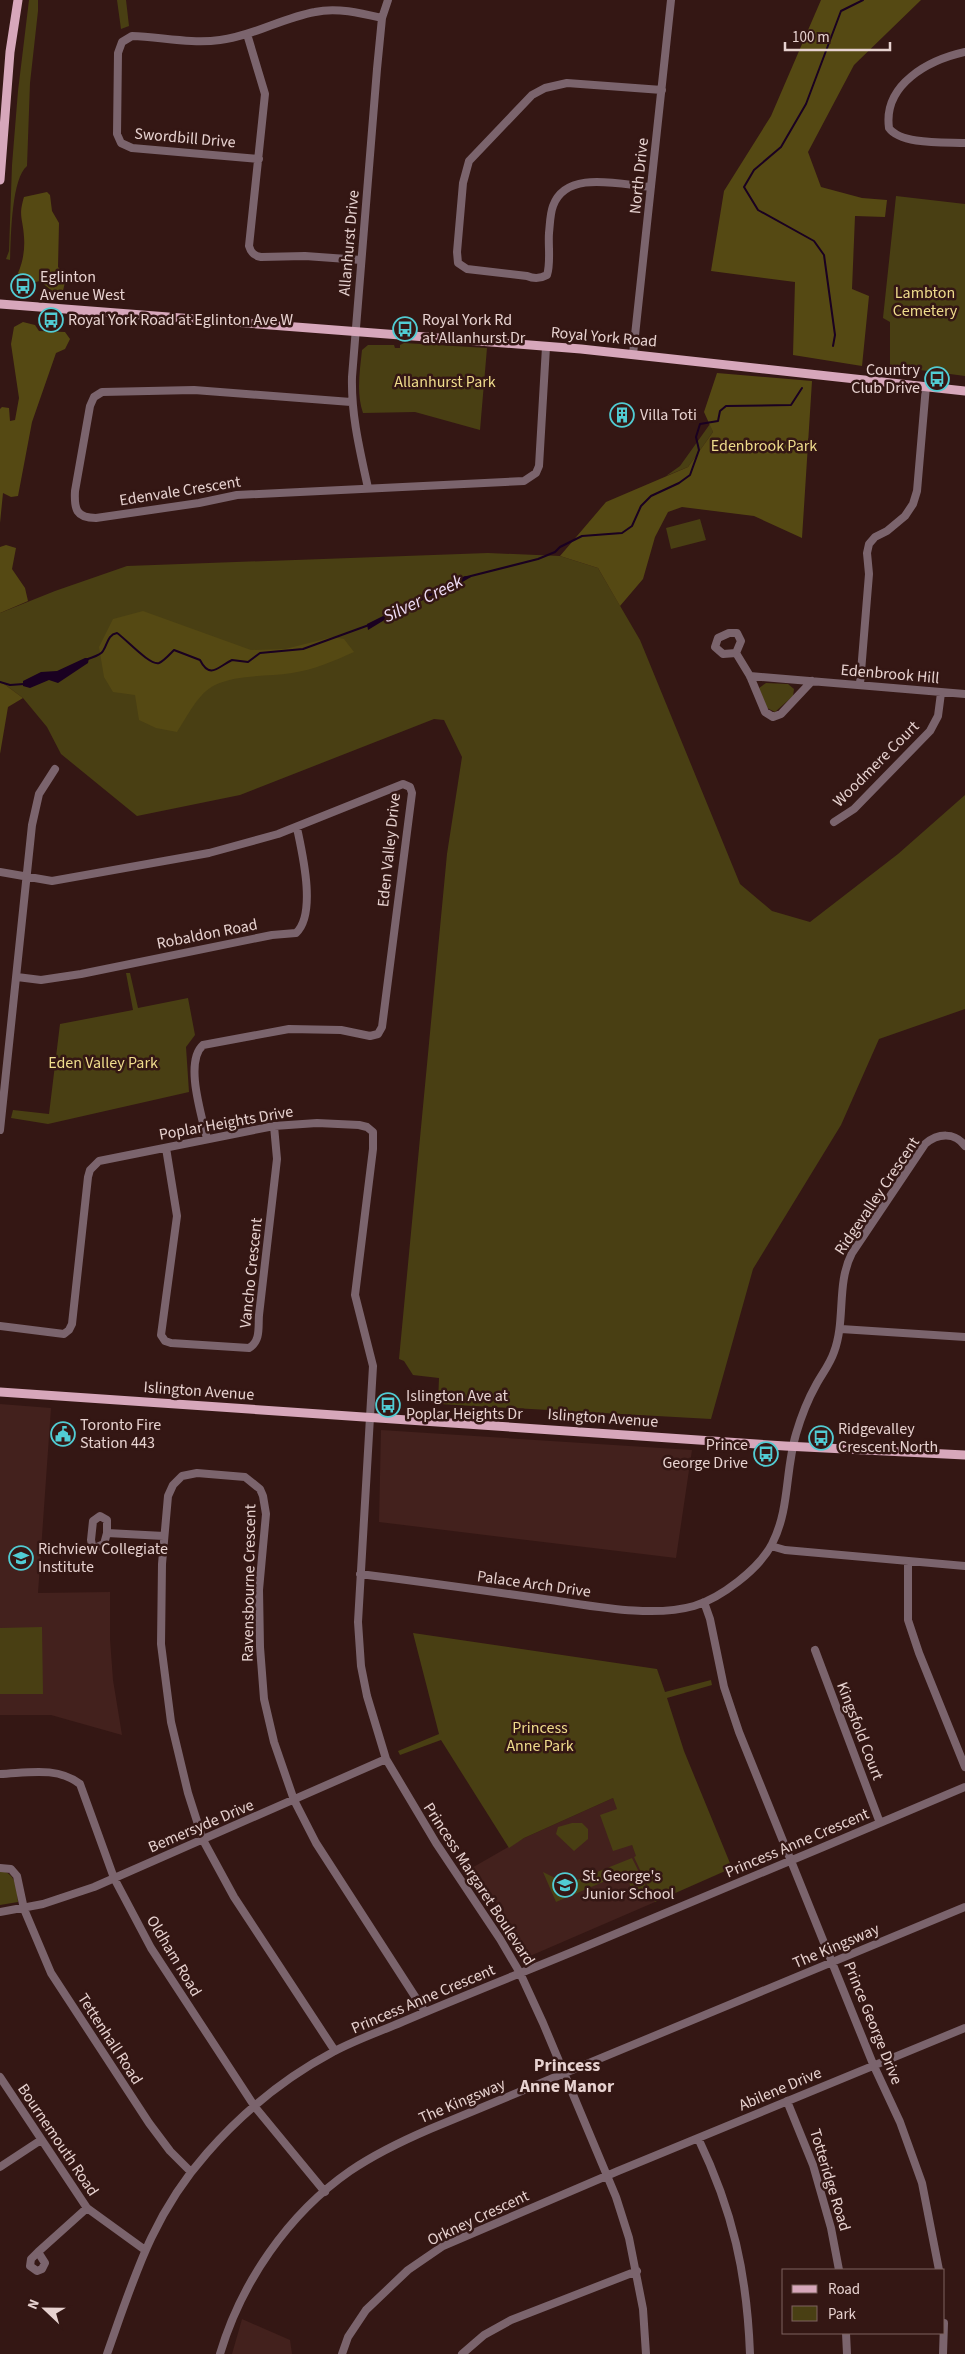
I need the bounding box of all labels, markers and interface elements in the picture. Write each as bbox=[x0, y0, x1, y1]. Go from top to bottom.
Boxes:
scale bar bbox=[785, 20, 890, 52]
text: 100 m bbox=[792, 27, 830, 48]
street label: Swordbill Drive bbox=[133, 123, 237, 153]
street label: North Drive bbox=[624, 137, 654, 215]
street label: Allanhurst Drive bbox=[333, 189, 365, 297]
place label: Eglinton Avenue West bbox=[40, 266, 125, 306]
bus stop icon: Eglinton Avenue West bbox=[10, 273, 36, 299]
park label: Lambton Cemetery bbox=[893, 282, 958, 322]
bus stop icon: Royal York Road at Eglinton Ave W bbox=[38, 307, 64, 333]
place label: Royal York Road at Eglinton Ave W bbox=[68, 309, 294, 331]
place label: Royal York Rd at Allanhurst Dr bbox=[422, 309, 526, 349]
bus stop icon: Royal York Rd at Allanhurst Dr bbox=[392, 316, 418, 342]
street label: Royal York Road bbox=[550, 321, 658, 353]
place label: Country Club Drive bbox=[851, 359, 921, 399]
bus stop icon: Country Club Drive bbox=[924, 366, 950, 392]
park label: Allanhurst Park bbox=[394, 371, 496, 393]
building icon: Villa Toti bbox=[609, 402, 635, 428]
place label: Villa Toti bbox=[640, 404, 697, 426]
park label: Edenbrook Park bbox=[711, 435, 817, 457]
street label: Edenvale Crescent bbox=[118, 470, 243, 511]
water label: Silver Creek bbox=[379, 569, 467, 629]
street label: Edenbrook Hill bbox=[840, 659, 940, 689]
street label: Woodmere Court bbox=[828, 716, 924, 812]
street label: Eden Valley Drive bbox=[372, 792, 406, 908]
street label: Robaldon Road bbox=[155, 913, 259, 955]
park label: Eden Valley Park bbox=[48, 1052, 158, 1074]
street label: Poplar Heights Drive bbox=[157, 1100, 295, 1146]
street label: Ridgevalley Crescent bbox=[829, 1132, 925, 1259]
street label: Vancho Crescent bbox=[234, 1216, 268, 1329]
street label: Islington Avenue bbox=[143, 1376, 255, 1406]
place label: Islington Ave at Poplar Heights Dr bbox=[406, 1385, 523, 1425]
bus stop icon: Islington Ave at Poplar Heights Dr bbox=[375, 1392, 401, 1418]
street label: Islington Avenue bbox=[547, 1403, 659, 1433]
place label: Toronto Fire Station 443 bbox=[80, 1414, 161, 1454]
place label: Ridgevalley Crescent North bbox=[838, 1418, 938, 1458]
public building icon: Toronto Fire Station 443 bbox=[50, 1421, 76, 1447]
bus stop icon: Ridgevalley Crescent North bbox=[808, 1425, 834, 1451]
place label: Prince George Drive bbox=[662, 1434, 748, 1474]
bus stop icon: Prince George Drive bbox=[753, 1441, 779, 1467]
street label: Ravensbourne Crescent bbox=[237, 1503, 261, 1662]
place label: Richview Collegiate Institute bbox=[38, 1538, 168, 1578]
school or university icon: Richview Collegiate Institute bbox=[8, 1545, 34, 1571]
street label: Palace Arch Drive bbox=[476, 1565, 592, 1603]
street label: Kingsfold Court bbox=[831, 1679, 889, 1784]
park label: Princess Anne Park bbox=[506, 1717, 574, 1757]
street label: Bemersyde Drive bbox=[145, 1794, 257, 1858]
street label: Princess Margaret Boulevard bbox=[418, 1798, 540, 1970]
street label: Princess Anne Crescent bbox=[722, 1802, 873, 1883]
place label: St. George's Junior School bbox=[582, 1865, 674, 1905]
school or university icon: St. George's Junior School bbox=[552, 1872, 578, 1898]
street label: Oldham Road bbox=[141, 1911, 207, 2001]
street label: The Kingsway bbox=[789, 1918, 883, 1974]
street label: Princess Anne Crescent bbox=[348, 1958, 499, 2039]
street label: Prince George Drive bbox=[838, 1958, 908, 2088]
street label: Tettenhall Road bbox=[72, 1989, 148, 2089]
district label: Princess Anne Manor bbox=[519, 2053, 615, 2099]
street label: Abilene Drive bbox=[735, 2062, 825, 2116]
street label: The Kingsway bbox=[415, 2073, 509, 2129]
street label: Bournemouth Road bbox=[12, 2079, 104, 2201]
street label: Totteridge Road bbox=[804, 2126, 856, 2234]
street label: Orkney Crescent bbox=[424, 2185, 533, 2251]
legend bbox=[782, 2269, 945, 2334]
text: Road bbox=[828, 2279, 860, 2300]
north arrow bbox=[20, 2284, 70, 2334]
text: N bbox=[23, 2296, 45, 2313]
text: Park bbox=[828, 2304, 857, 2325]

